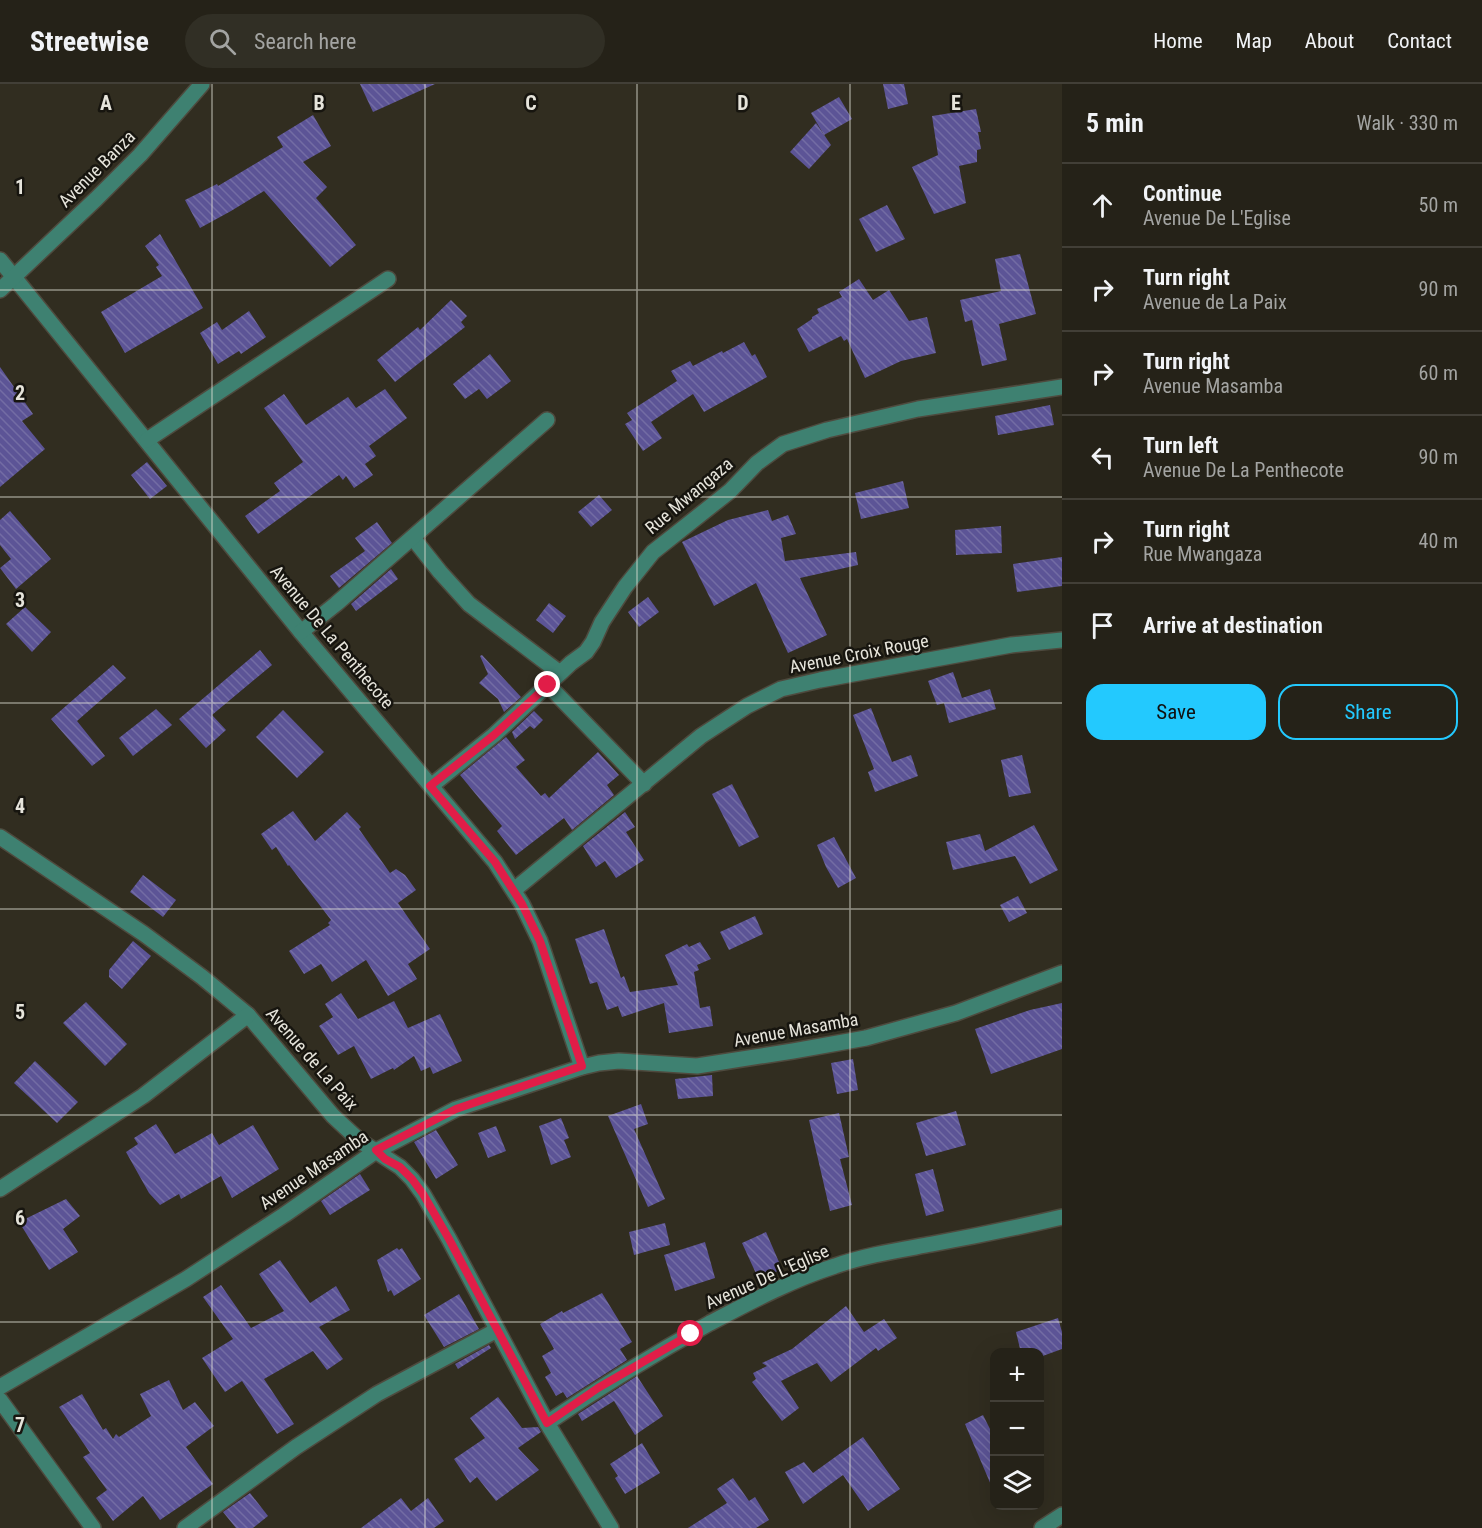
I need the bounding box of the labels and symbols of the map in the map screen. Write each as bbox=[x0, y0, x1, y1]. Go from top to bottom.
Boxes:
text: A bbox=[100, 91, 112, 115]
text: B bbox=[313, 91, 325, 115]
text: C bbox=[525, 91, 537, 115]
text: D bbox=[737, 91, 749, 115]
text: E bbox=[951, 91, 961, 115]
street label: Avenue Banza bbox=[54, 126, 139, 211]
text: 1 bbox=[15, 175, 25, 199]
text: 2 bbox=[15, 381, 25, 405]
street label: Rue Mwangaza bbox=[641, 453, 737, 538]
street label: Avenue De La Penthecote bbox=[266, 561, 399, 713]
text: 3 bbox=[15, 588, 25, 612]
street label: Avenue Croix Rouge bbox=[788, 630, 930, 677]
route end bbox=[534, 671, 560, 697]
text: 4 bbox=[15, 794, 25, 818]
text: 5 bbox=[15, 1000, 25, 1024]
street label: Avenue de La Paix bbox=[262, 1003, 363, 1114]
street label: Avenue Masamba bbox=[732, 1008, 860, 1051]
street label: Avenue Masamba bbox=[256, 1126, 372, 1214]
text: 6 bbox=[15, 1206, 25, 1230]
street label: Avenue De L'Eglise bbox=[702, 1240, 832, 1313]
route start bbox=[677, 1320, 703, 1346]
text: 7 bbox=[15, 1413, 25, 1437]

